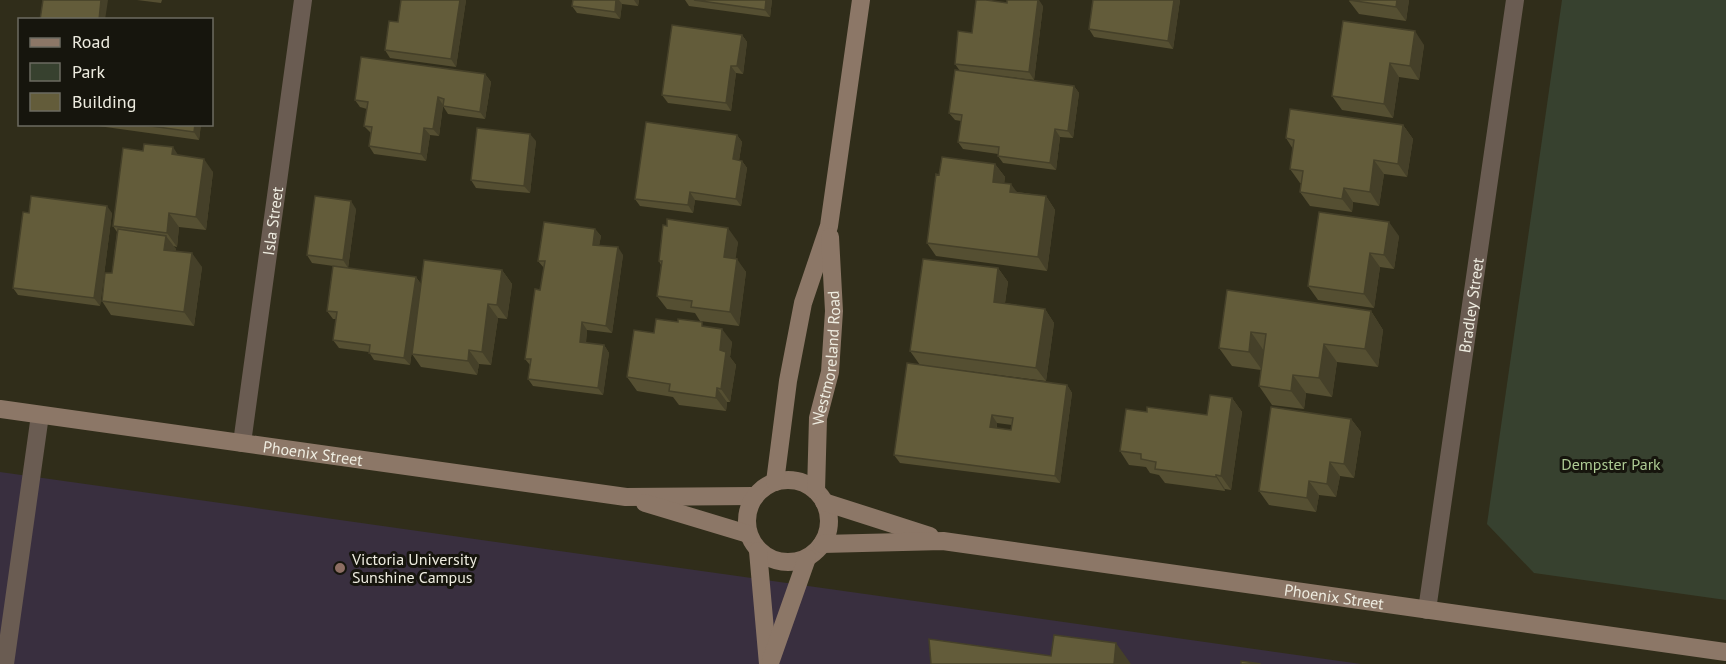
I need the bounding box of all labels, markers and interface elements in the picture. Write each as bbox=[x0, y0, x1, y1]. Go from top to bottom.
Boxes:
legend bbox=[18, 18, 213, 126]
text: Road bbox=[72, 30, 110, 53]
text: Park bbox=[72, 60, 105, 83]
text: Building bbox=[72, 90, 136, 113]
street label: Isla Street bbox=[258, 185, 287, 257]
street label: Bradley Street bbox=[1454, 256, 1488, 354]
street label: Westmoreland Road bbox=[808, 290, 844, 425]
street label: Phoenix Street bbox=[262, 436, 365, 470]
park label: Dempster Park bbox=[1561, 454, 1661, 474]
place label: Victoria University Sunshine Campus bbox=[351, 549, 477, 587]
marker: Victoria University Sunshine Campus bbox=[333, 561, 347, 575]
street label: Phoenix Street bbox=[1283, 579, 1386, 613]

